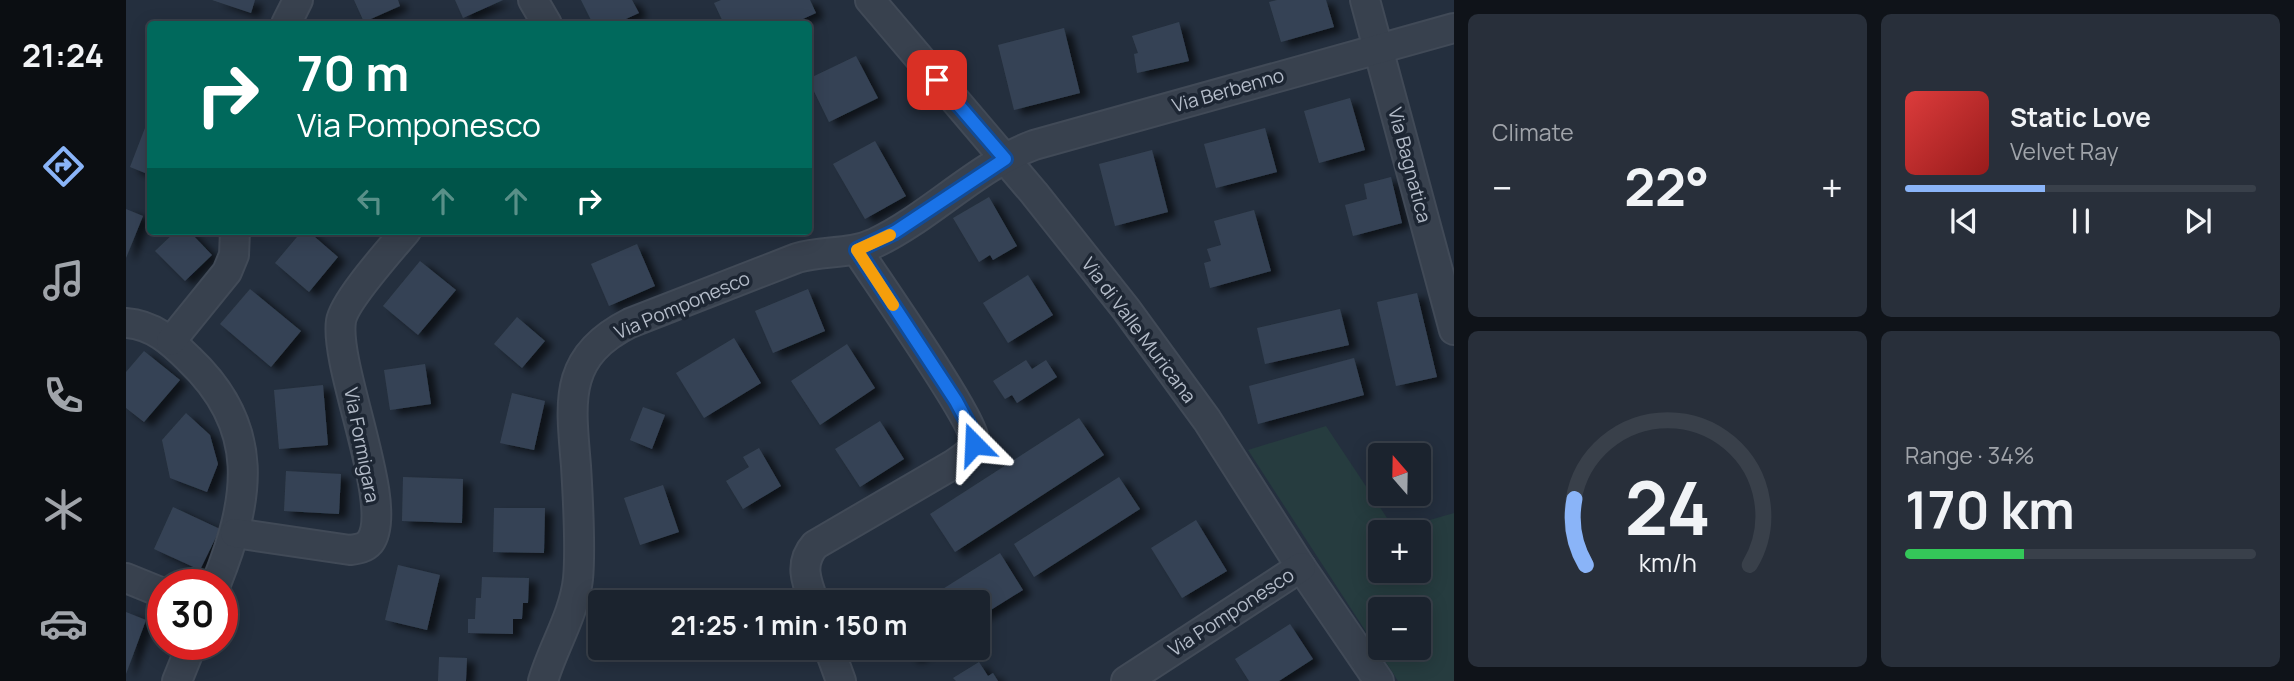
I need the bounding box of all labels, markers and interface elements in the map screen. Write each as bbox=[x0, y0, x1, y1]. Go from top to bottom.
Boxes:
text: 21:24 bbox=[22, 33, 104, 77]
text: 70 m bbox=[297, 39, 409, 106]
icon: right bbox=[182, 49, 273, 140]
pin bbox=[907, 50, 967, 110]
icon: arrive bbox=[918, 61, 956, 99]
street label: Via Berbenno bbox=[1169, 62, 1287, 118]
text: Static Love bbox=[2010, 99, 2151, 135]
text: Via Pomponesco bbox=[297, 103, 541, 147]
street label: Via Bagnatica bbox=[1382, 105, 1438, 225]
text: Climate bbox=[1492, 116, 1574, 148]
text: Velvet Ray bbox=[2010, 135, 2119, 167]
icon: directions bbox=[39, 142, 88, 191]
text: 22° bbox=[1624, 151, 1709, 222]
text: − bbox=[1492, 161, 1513, 213]
text: + bbox=[1821, 161, 1843, 213]
icon: left bbox=[351, 182, 389, 220]
icon: ahead bbox=[424, 182, 462, 220]
icon: ahead bbox=[497, 182, 535, 220]
icon: right bbox=[570, 182, 608, 220]
icon: previous bbox=[1945, 202, 1983, 240]
icon: pause bbox=[2062, 202, 2100, 240]
icon: next bbox=[2179, 202, 2217, 240]
street label: Via di Valle Muricana bbox=[1076, 252, 1202, 408]
icon: music bbox=[39, 256, 88, 305]
street label: Via Pomponesco bbox=[610, 265, 754, 345]
icon: phone bbox=[39, 371, 88, 420]
street label: Via Formigara bbox=[338, 385, 386, 505]
position arrow bbox=[937, 407, 1011, 481]
text: Range · 34% bbox=[1905, 439, 2034, 471]
north arrow bbox=[1368, 443, 1432, 506]
map controls bbox=[1368, 443, 1431, 660]
text: 24 bbox=[1624, 457, 1711, 557]
text: 170 km bbox=[1905, 474, 2075, 545]
icon: climate bbox=[39, 485, 88, 534]
button: + bbox=[1368, 520, 1431, 583]
text: km/h bbox=[1638, 545, 1697, 580]
street label: Via Pomponesco bbox=[1163, 562, 1299, 662]
speed limit sign: 30 bbox=[147, 569, 238, 660]
button: − bbox=[1368, 597, 1431, 660]
icon: car bbox=[39, 599, 88, 648]
text: 21:25 · 1 min · 150 m bbox=[671, 607, 907, 643]

